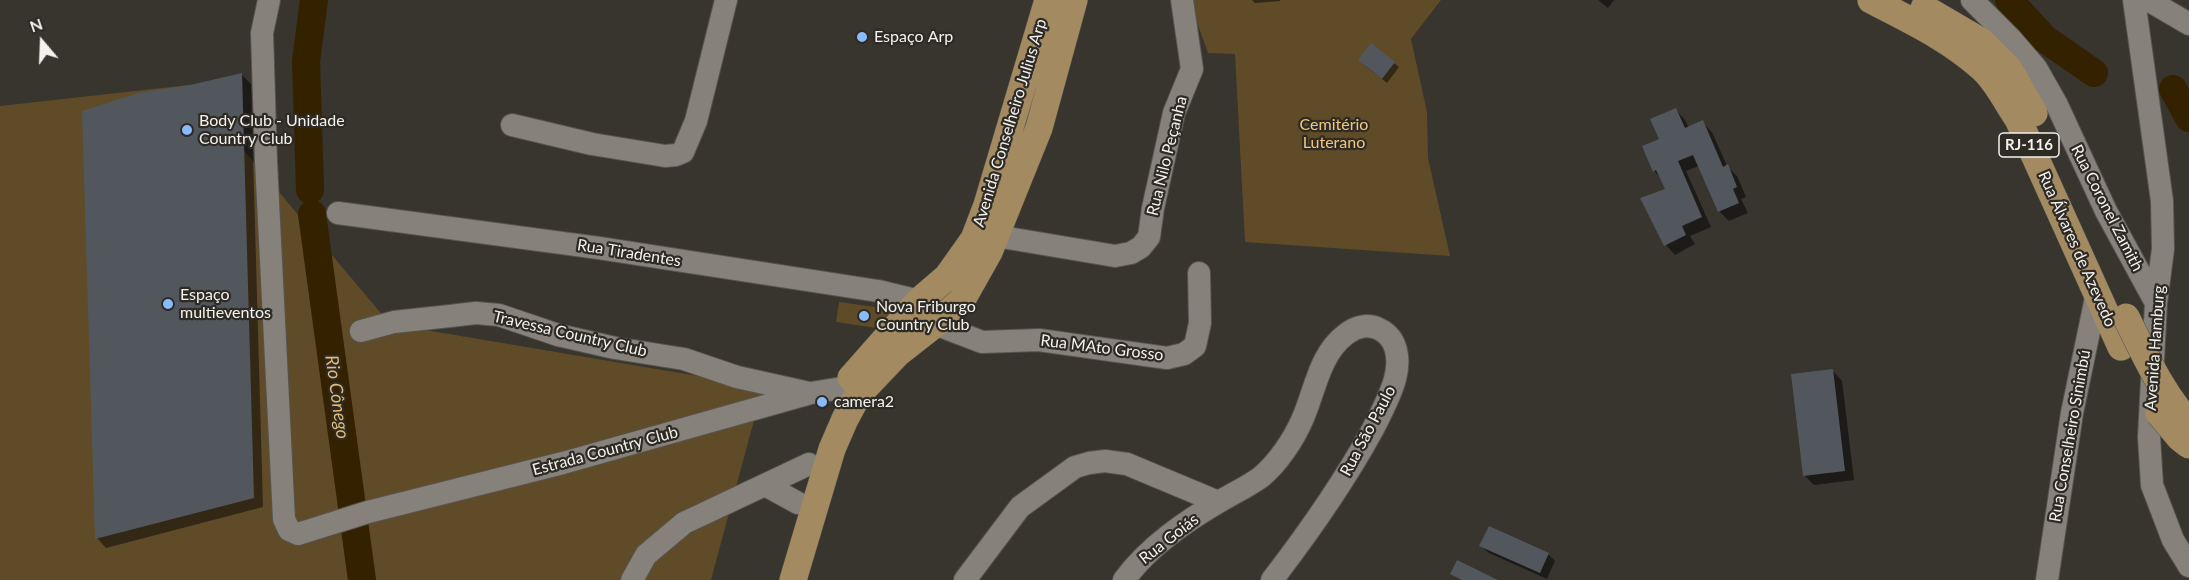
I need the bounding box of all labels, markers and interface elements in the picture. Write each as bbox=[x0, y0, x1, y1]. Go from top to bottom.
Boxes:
north arrow bbox=[12, 12, 72, 72]
text: N bbox=[27, 14, 45, 35]
street label: Avenida Conselheiro Julius Arp bbox=[969, 17, 1051, 229]
place label: Espaço Arp bbox=[874, 27, 953, 47]
marker: Espaço Arp bbox=[855, 30, 869, 44]
street label: Rua Nilo Peçanha bbox=[1143, 94, 1191, 218]
place label: Body Club - Unidade Country Club bbox=[199, 111, 345, 149]
park label: Cemitério Luterano bbox=[1300, 115, 1368, 153]
marker: Body Club - Unidade Country Club bbox=[180, 123, 194, 137]
road number: RJ-116 bbox=[1999, 133, 2059, 157]
street label: Rua Coronel Zamith bbox=[2067, 142, 2147, 274]
street label: Rua Álvares de Azevedo bbox=[2034, 168, 2120, 330]
street label: Rua Tiradentes bbox=[576, 235, 682, 271]
place label: Espaço multieventos bbox=[180, 285, 271, 323]
street label: Avenida Hamburg bbox=[2141, 285, 2169, 411]
marker: Espaço multieventos bbox=[161, 297, 175, 311]
place label: Nova Friburgo Country Club bbox=[876, 297, 976, 335]
street label: Travessa Country Club bbox=[491, 307, 649, 361]
marker: Nova Friburgo Country Club bbox=[857, 309, 871, 323]
street label: Rua MAto Grosso bbox=[1039, 331, 1165, 365]
street label: Rua Conselheiro Sinimbú bbox=[2045, 348, 2095, 524]
water label: Rio Cônego bbox=[320, 354, 354, 440]
street label: Rua São Paulo bbox=[1336, 383, 1400, 479]
place label: camera2 bbox=[834, 392, 894, 412]
marker: camera2 bbox=[815, 395, 829, 409]
street label: Estrada Country Club bbox=[530, 422, 680, 480]
street label: Rua Goiás bbox=[1135, 510, 1203, 568]

